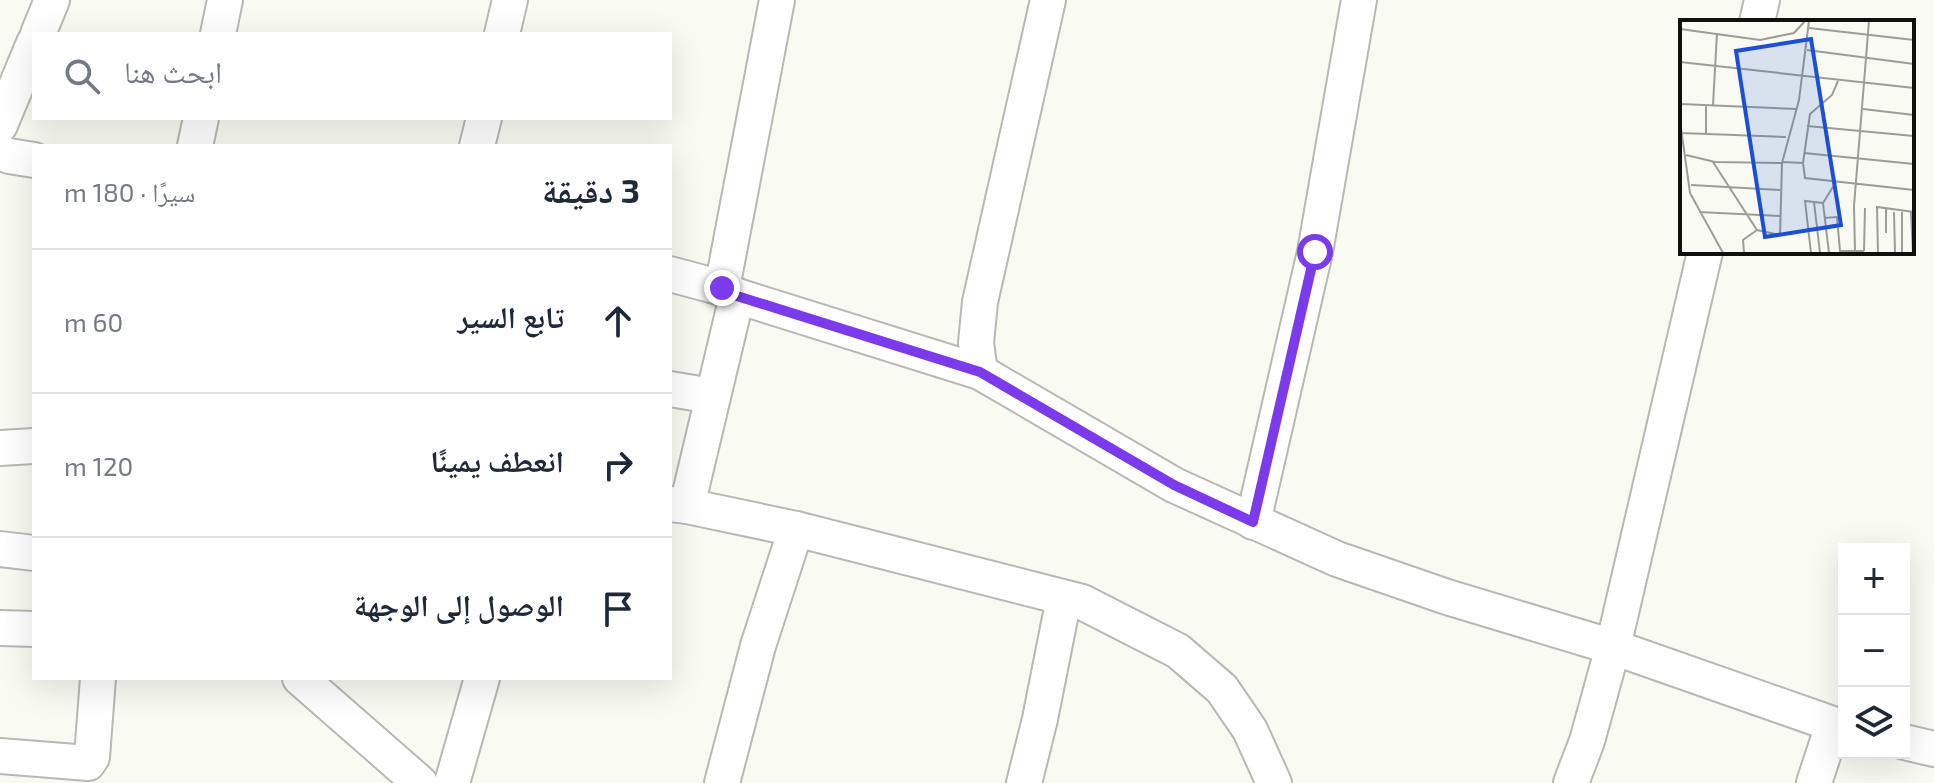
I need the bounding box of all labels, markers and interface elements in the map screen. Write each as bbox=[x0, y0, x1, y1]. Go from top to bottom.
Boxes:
inset map bbox=[1680, 20, 1914, 254]
search box bbox=[32, 32, 672, 120]
text: ابحث هنا bbox=[124, 53, 222, 89]
icon: search bbox=[60, 54, 104, 98]
text: 3 دقيقة bbox=[542, 169, 640, 210]
text: سيرًا · 180 m bbox=[64, 176, 195, 207]
route start bbox=[1297, 234, 1333, 270]
route end bbox=[704, 270, 740, 306]
text: تابع السير bbox=[457, 298, 564, 334]
icon: ahead bbox=[596, 299, 640, 343]
text: 60 m bbox=[64, 306, 123, 337]
text: انعطف يمينًا bbox=[430, 442, 564, 478]
icon: right bbox=[596, 443, 640, 487]
text: 120 m bbox=[64, 450, 133, 481]
map controls bbox=[1838, 543, 1910, 759]
button: + bbox=[1838, 543, 1910, 615]
text: الوصول إلى الوجهة bbox=[354, 586, 564, 622]
icon: arrive bbox=[596, 587, 640, 631]
button: − bbox=[1838, 615, 1910, 687]
button: layers bbox=[1838, 687, 1910, 759]

